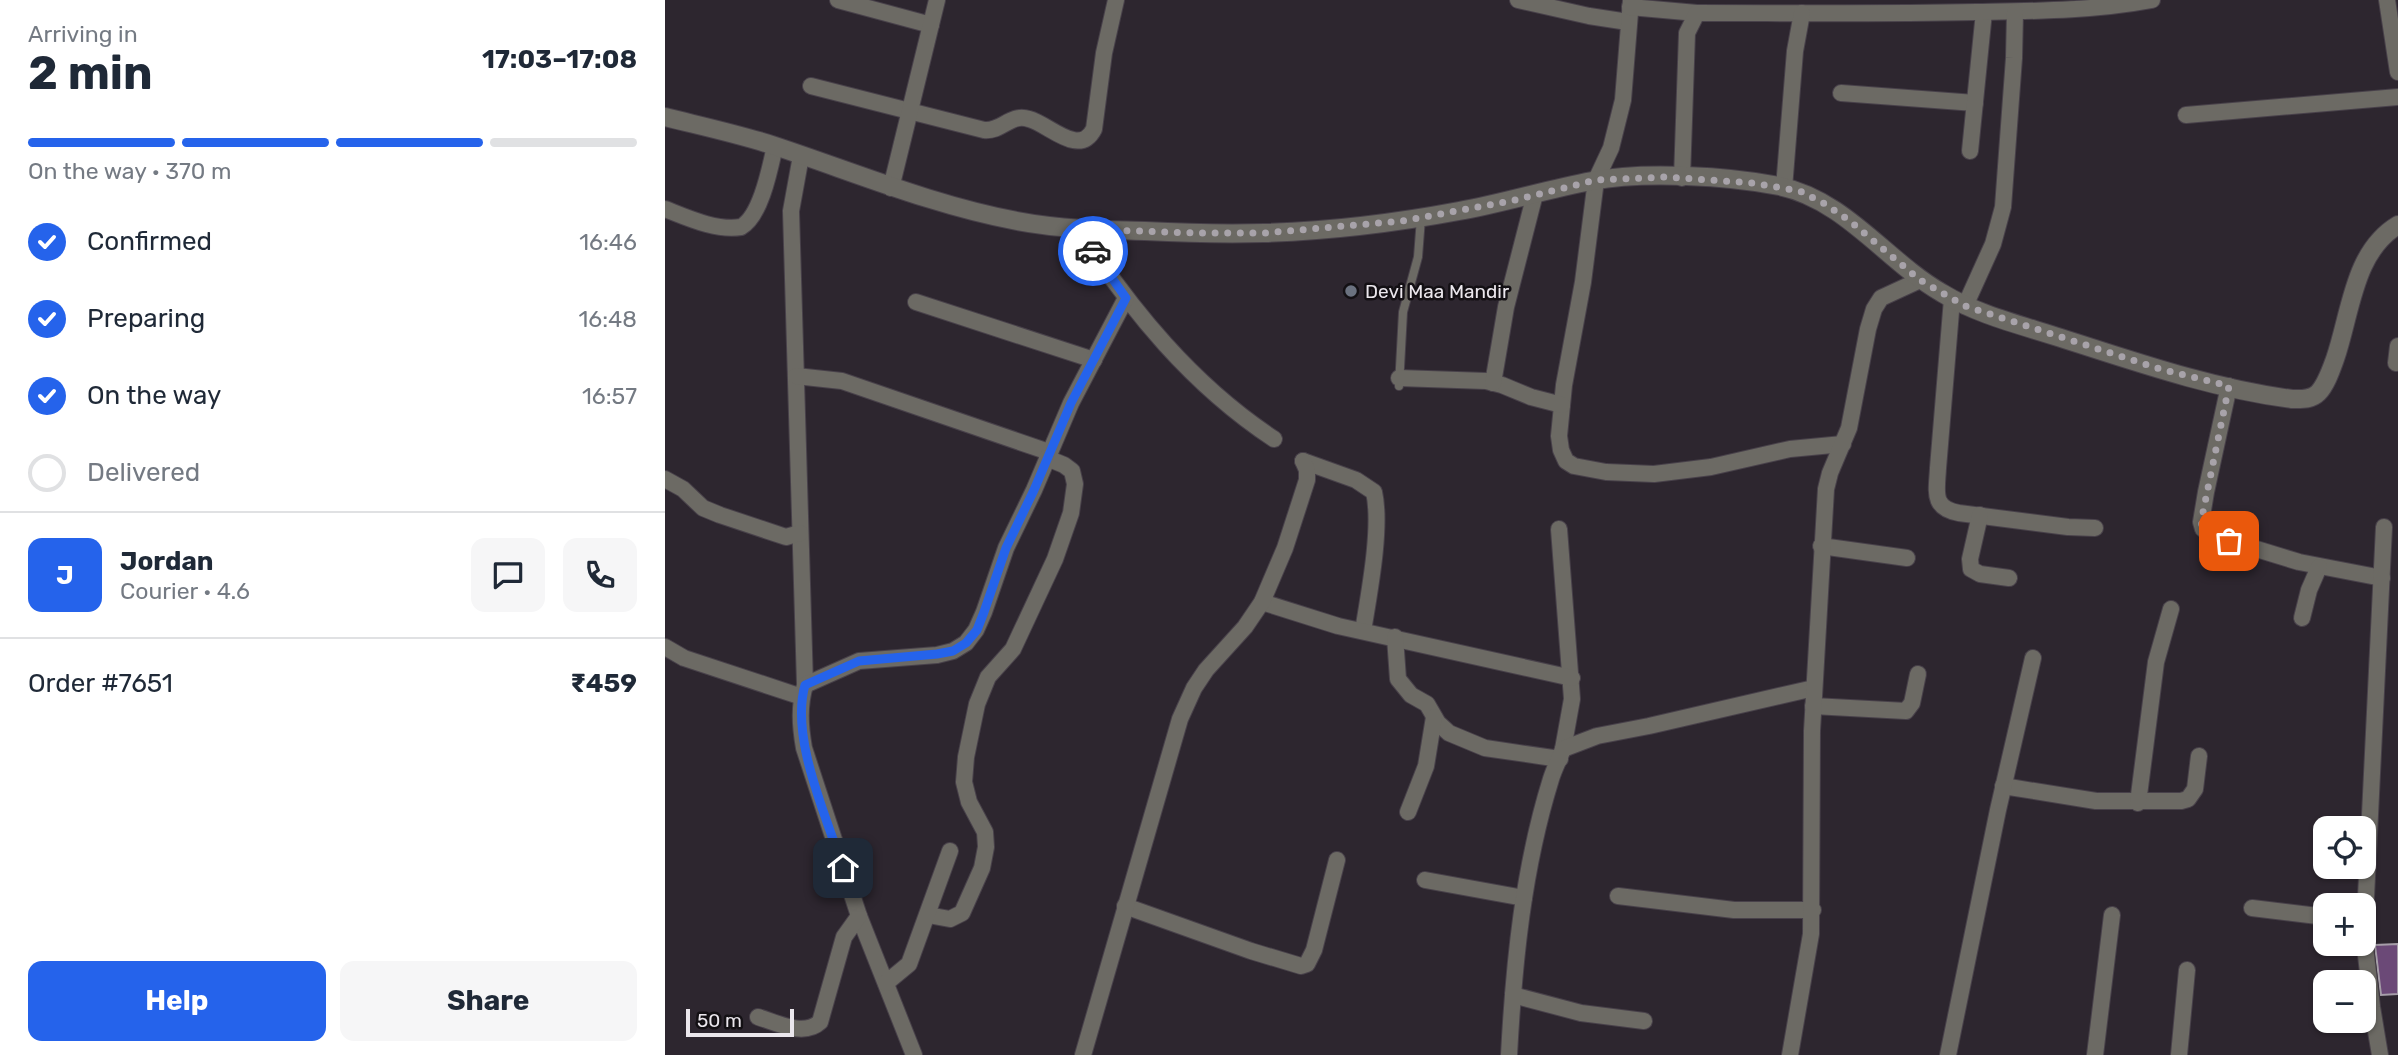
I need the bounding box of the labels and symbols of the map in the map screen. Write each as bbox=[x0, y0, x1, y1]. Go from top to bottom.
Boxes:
courier bbox=[1058, 216, 1128, 286]
place label: Devi Maa Mandir bbox=[1365, 280, 1510, 303]
marker: Devi Maa Mandir bbox=[1343, 283, 1359, 299]
pin bbox=[2199, 511, 2259, 571]
pin bbox=[813, 838, 873, 898]
scale bar bbox=[686, 1006, 795, 1038]

